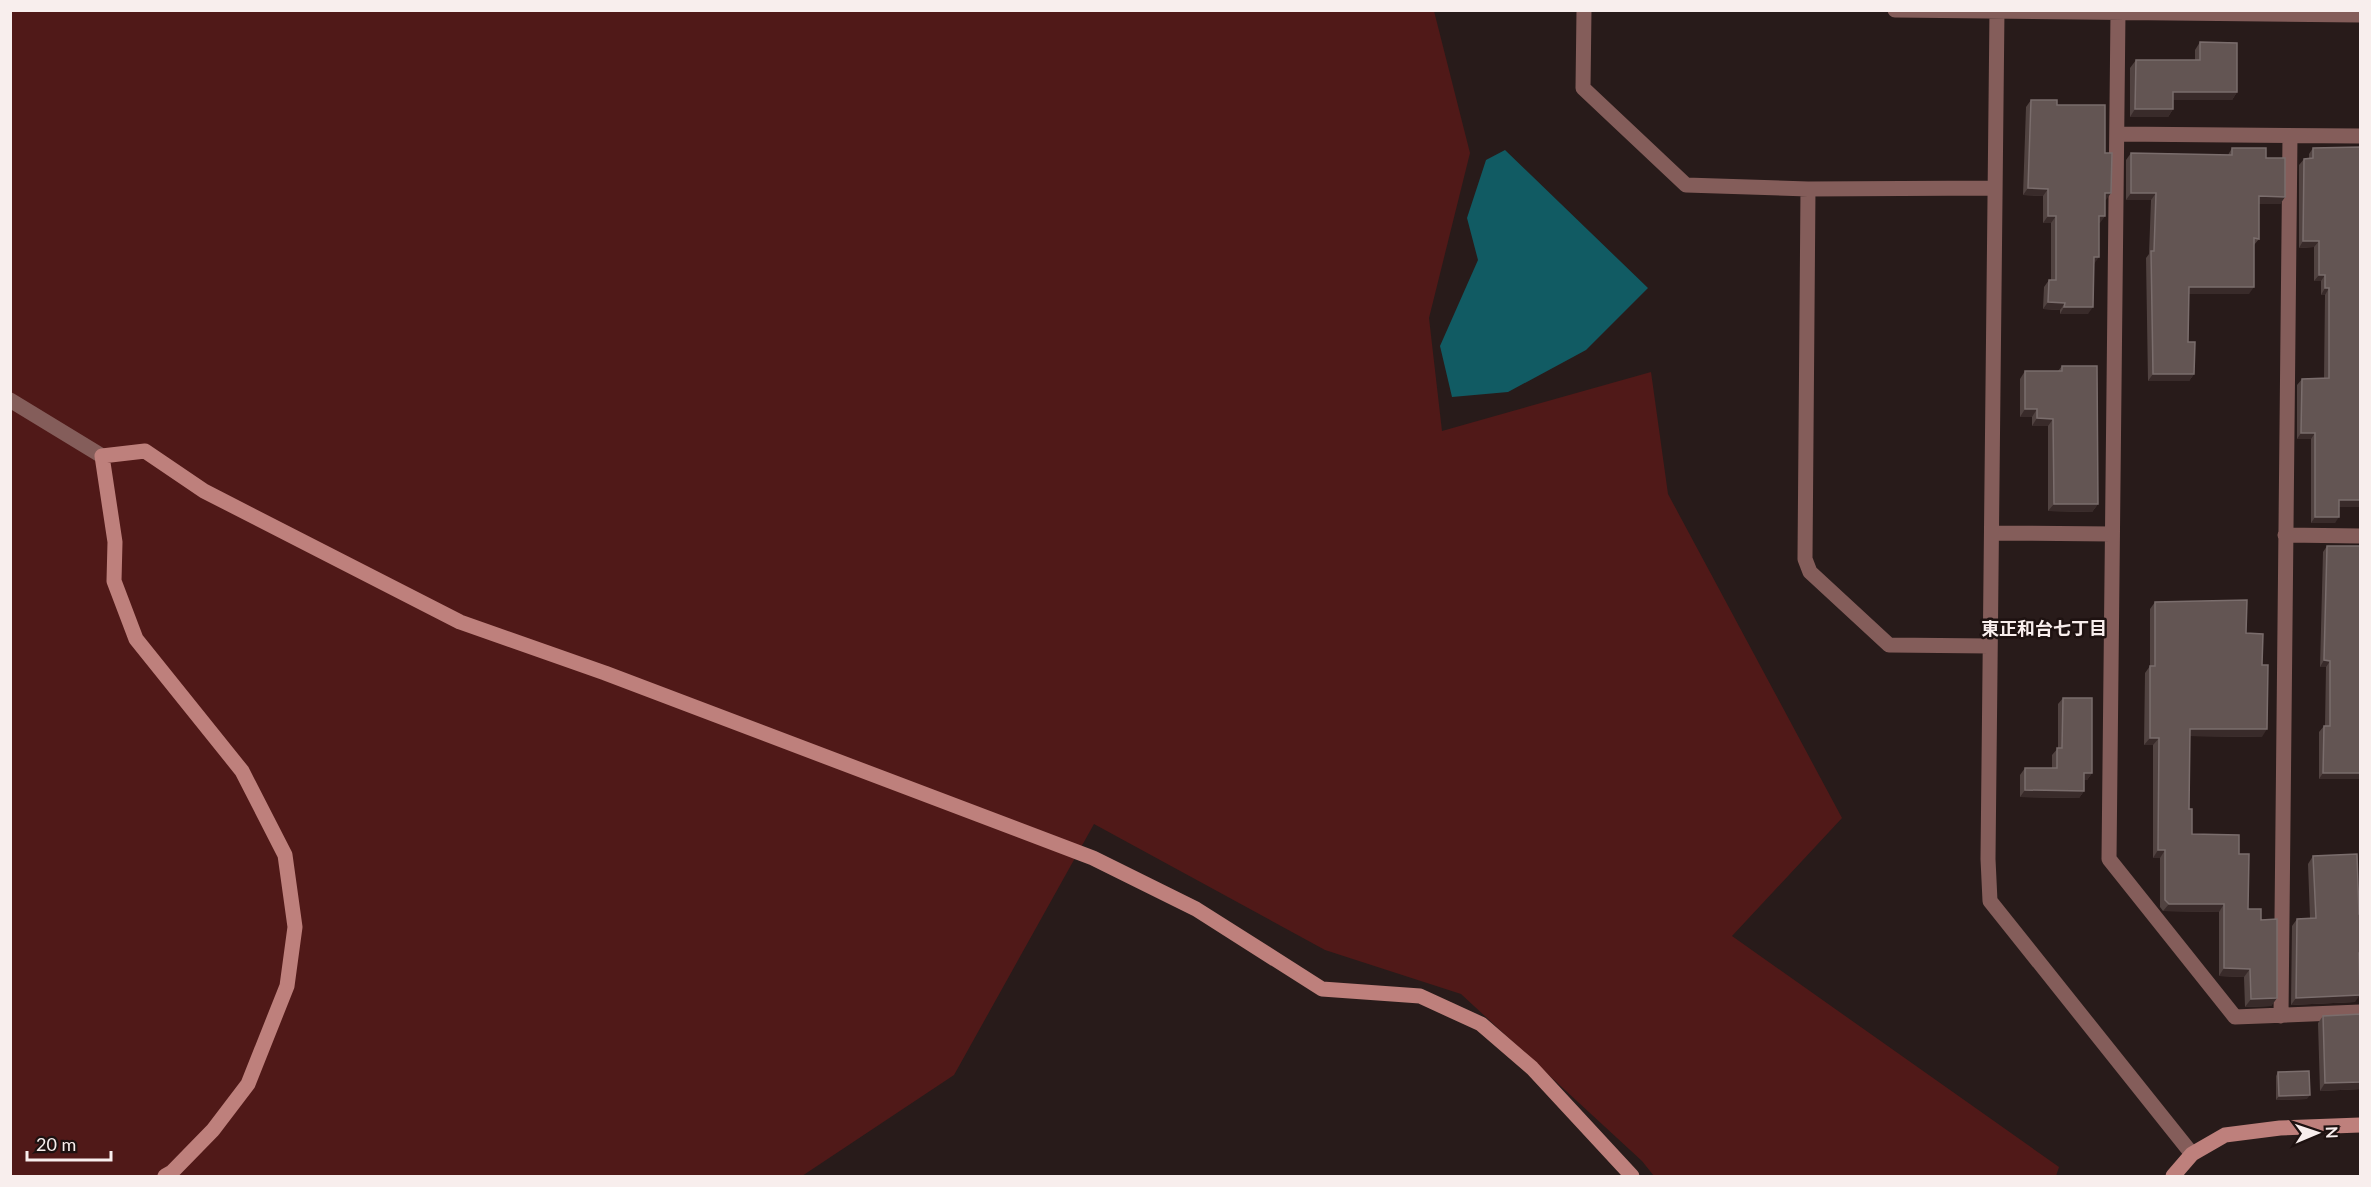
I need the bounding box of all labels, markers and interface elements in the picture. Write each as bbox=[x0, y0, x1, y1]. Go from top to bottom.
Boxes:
district label: 東正和台七丁目 bbox=[1981, 617, 2107, 639]
north arrow bbox=[2287, 1103, 2347, 1163]
scale bar bbox=[27, 1124, 111, 1162]
text: N bbox=[2323, 1126, 2342, 1139]
text: 20 m bbox=[36, 1133, 76, 1155]

